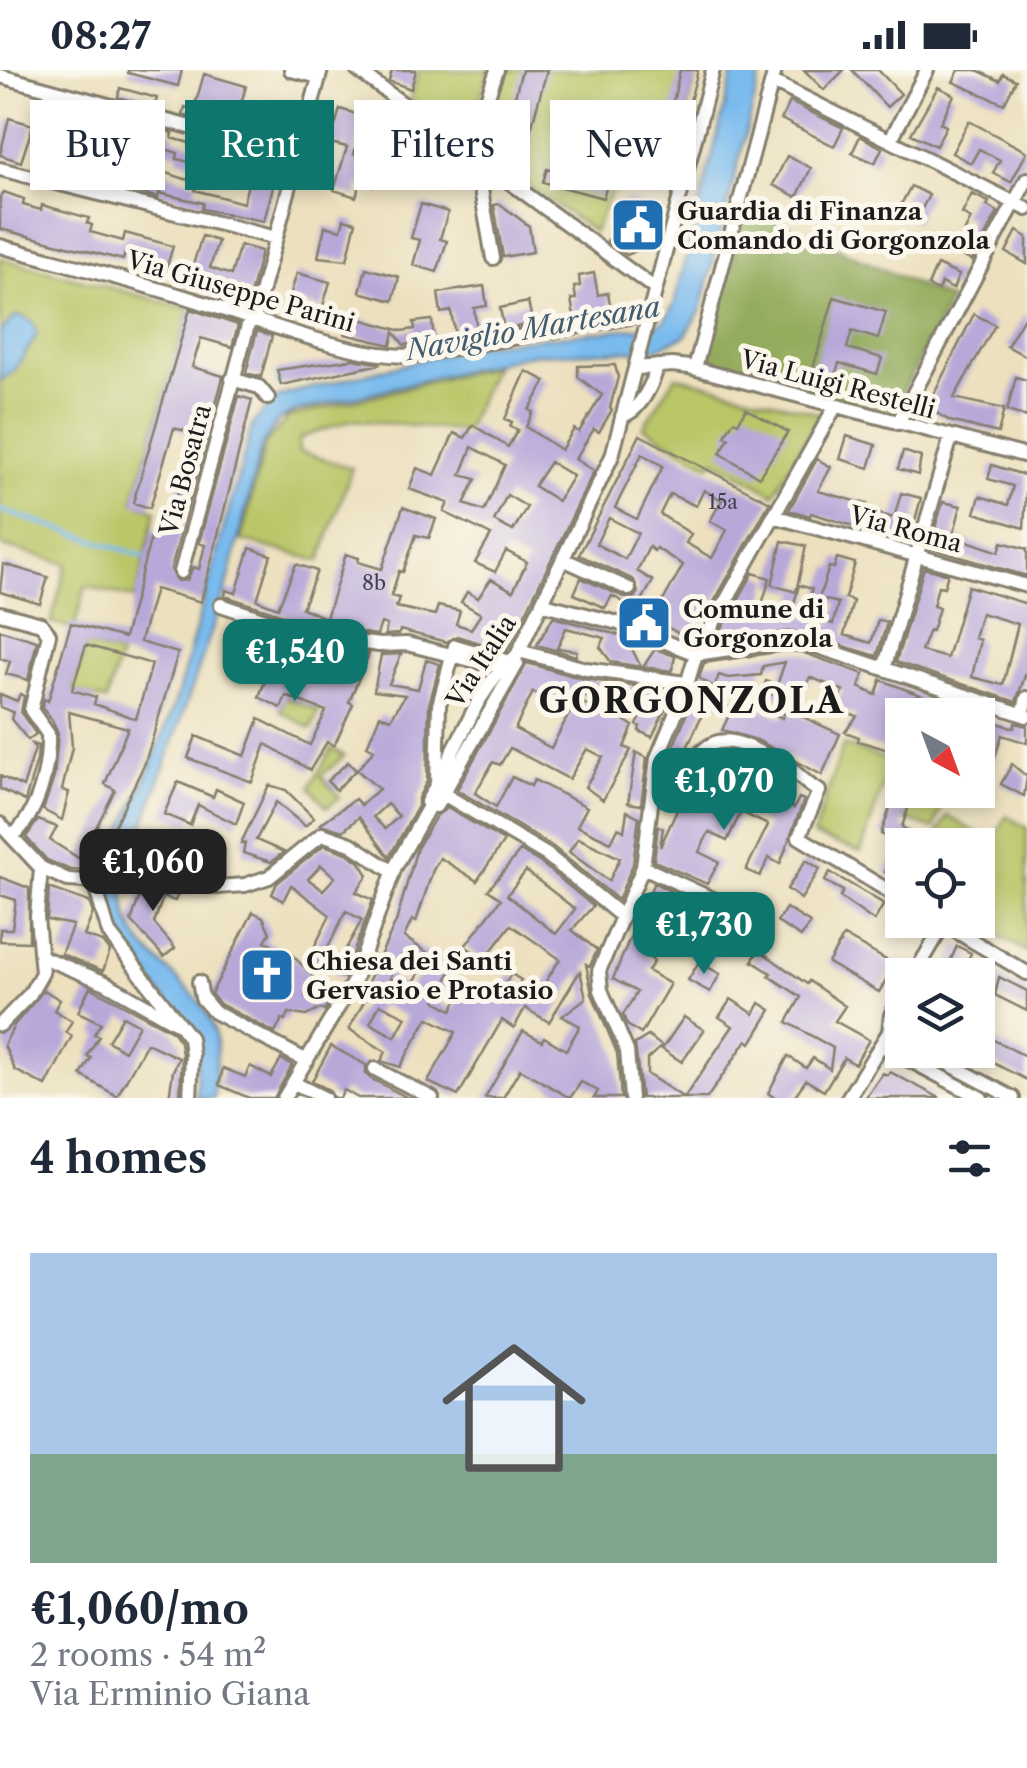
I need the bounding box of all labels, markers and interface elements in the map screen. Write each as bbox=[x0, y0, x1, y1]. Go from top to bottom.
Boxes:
text: 08:27 bbox=[50, 12, 151, 59]
chip: Buy bbox=[30, 100, 165, 190]
chip: Rent bbox=[185, 100, 334, 190]
chip: Filters bbox=[354, 100, 530, 190]
chip: New bbox=[550, 100, 696, 190]
public building icon: Guardia di Finanza Comando di Gorgonzola bbox=[608, 195, 668, 255]
place label: Guardia di Finanza Comando di Gorgonzola bbox=[677, 196, 990, 256]
street label: Via Giuseppe Parini bbox=[122, 244, 359, 339]
water label: Naviglio Martesana bbox=[401, 289, 663, 367]
street label: Via Luigi Restelli bbox=[736, 343, 939, 425]
street label: Via Bosatra bbox=[153, 400, 218, 540]
house number: 15a bbox=[708, 490, 738, 514]
street label: Via Roma bbox=[845, 499, 966, 560]
house number: 8b bbox=[362, 571, 386, 595]
public building icon: Comune di Gorgonzola bbox=[614, 593, 674, 653]
place label: Comune di Gorgonzola bbox=[683, 594, 833, 654]
street label: Via Italia bbox=[439, 608, 523, 714]
pin: €1,540 bbox=[214, 619, 376, 704]
text: €1,540 bbox=[245, 632, 345, 671]
district label: GORGONZOLA bbox=[539, 679, 845, 722]
north arrow bbox=[885, 698, 995, 808]
map controls bbox=[885, 698, 995, 1068]
pin: €1,070 bbox=[643, 748, 805, 833]
text: €1,070 bbox=[674, 761, 774, 800]
button: locate bbox=[885, 828, 995, 938]
pin: €1,060 bbox=[72, 829, 234, 914]
text: €1,060 bbox=[101, 842, 205, 881]
pin: €1,730 bbox=[623, 892, 785, 977]
text: €1,730 bbox=[655, 905, 753, 944]
church icon: Chiesa dei Santi Gervasio e Protasio bbox=[237, 945, 297, 1005]
place label: Chiesa dei Santi Gervasio e Protasio bbox=[306, 946, 553, 1006]
button: layers bbox=[885, 958, 995, 1068]
icon: filters bbox=[942, 1131, 997, 1186]
text: 4 homes bbox=[30, 1132, 207, 1184]
icon: home bbox=[424, 1318, 604, 1498]
text: €1,060/mo bbox=[30, 1583, 249, 1635]
text: 2 rooms · 54 m² bbox=[30, 1635, 266, 1674]
text: Via Erminio Giana bbox=[30, 1674, 310, 1713]

